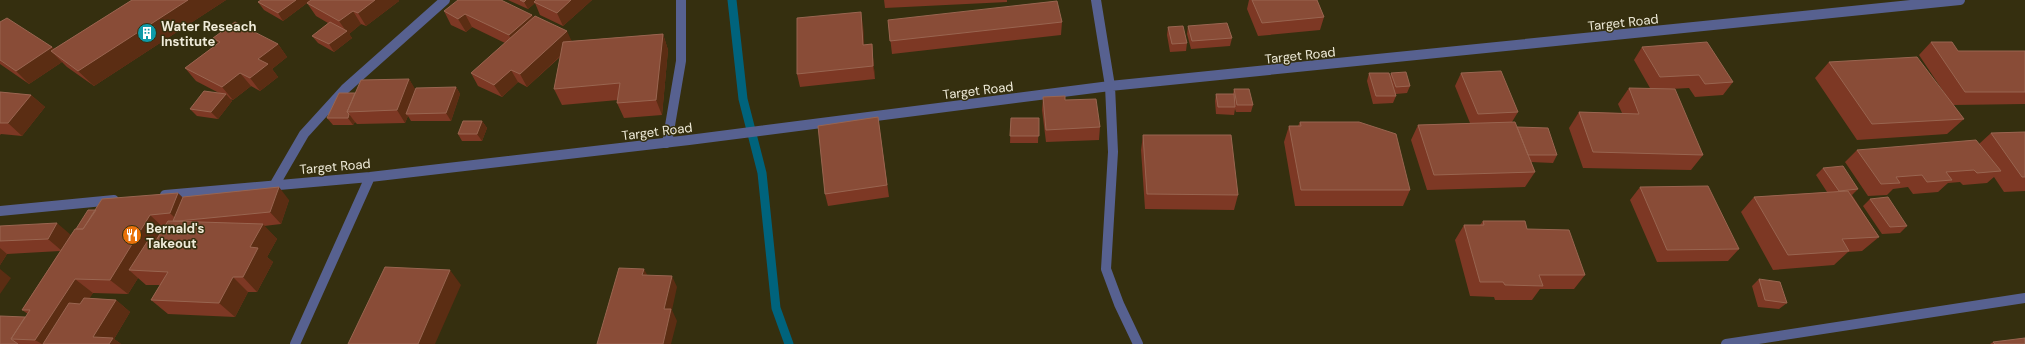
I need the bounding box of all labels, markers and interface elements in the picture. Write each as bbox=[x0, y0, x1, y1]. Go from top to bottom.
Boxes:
street label: Target Road bbox=[1587, 10, 1659, 35]
place label: Water Reseach Institute bbox=[161, 18, 257, 50]
building icon: Water Reseach Institute bbox=[136, 22, 158, 44]
street label: Target Road bbox=[1264, 43, 1336, 68]
street label: Target Road bbox=[942, 78, 1014, 103]
street label: Target Road bbox=[621, 119, 693, 144]
street label: Target Road bbox=[299, 155, 371, 178]
place label: Bernald's Takeout bbox=[146, 220, 205, 252]
restaurant icon: Bernald's Takeout bbox=[121, 224, 143, 246]

